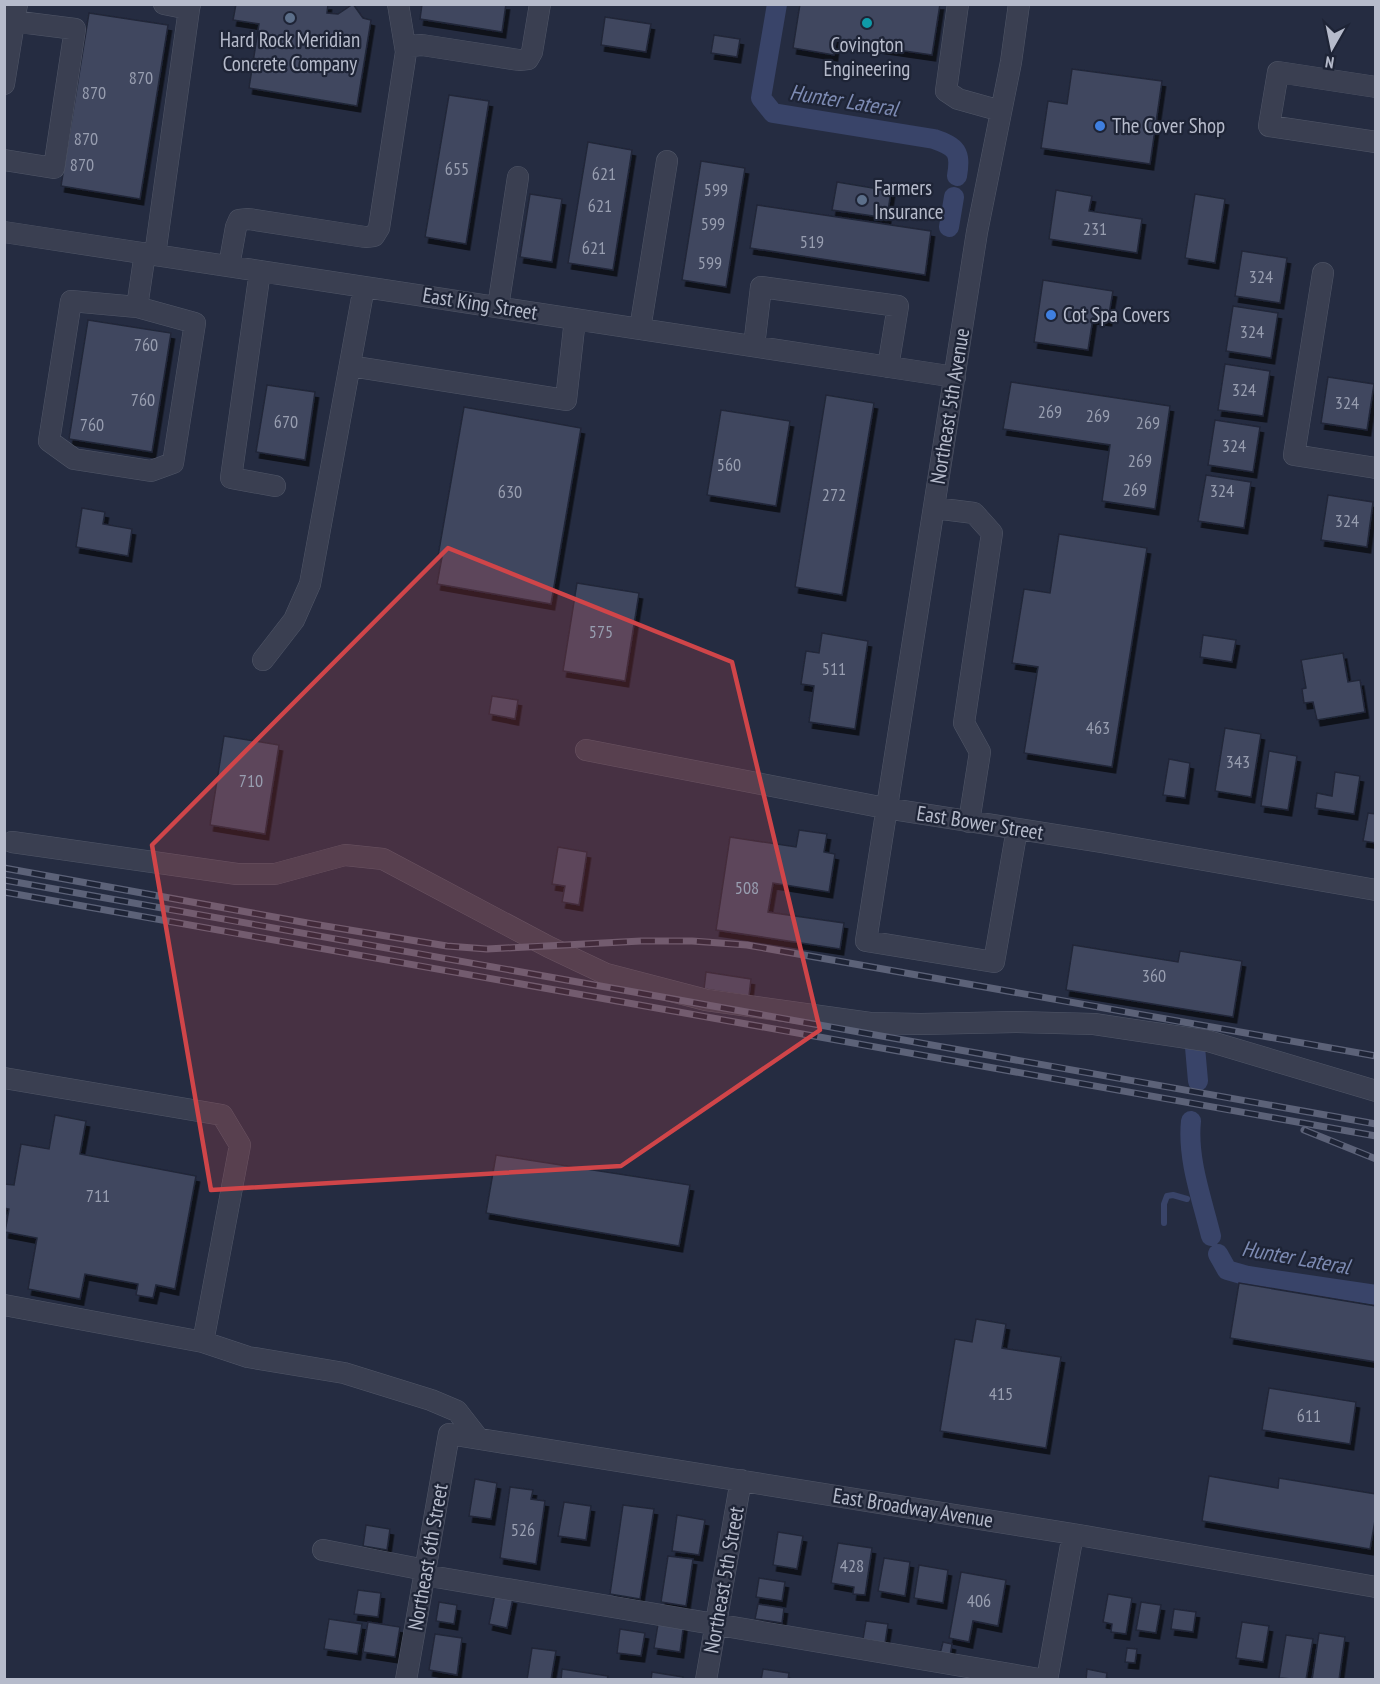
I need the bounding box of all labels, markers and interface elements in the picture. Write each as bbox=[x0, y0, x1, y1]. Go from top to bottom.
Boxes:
marker: Hard Rock Meridian Concrete Company bbox=[283, 11, 297, 25]
marker: Covington Engineering bbox=[860, 16, 874, 30]
north arrow bbox=[1302, 18, 1362, 78]
place label: Hard Rock Meridian Concrete Company bbox=[220, 26, 360, 77]
place label: Covington Engineering bbox=[824, 31, 910, 82]
text: N bbox=[1324, 52, 1335, 73]
house number: 870 bbox=[129, 66, 153, 89]
water label: Hunter Lateral bbox=[788, 78, 902, 123]
house number: 870 bbox=[82, 81, 106, 104]
place label: The Cover Shop bbox=[1112, 112, 1225, 139]
marker: The Cover Shop bbox=[1093, 119, 1107, 133]
house number: 870 bbox=[74, 127, 98, 150]
house number: 870 bbox=[70, 153, 94, 176]
house number: 655 bbox=[445, 157, 469, 180]
house number: 621 bbox=[592, 162, 616, 185]
place label: Farmers Insurance bbox=[874, 174, 944, 225]
house number: 599 bbox=[704, 178, 728, 201]
marker: Farmers Insurance bbox=[855, 193, 869, 207]
house number: 621 bbox=[588, 194, 612, 217]
house number: 599 bbox=[701, 212, 725, 235]
house number: 231 bbox=[1083, 217, 1107, 240]
house number: 519 bbox=[800, 230, 824, 253]
house number: 621 bbox=[582, 236, 606, 259]
house number: 599 bbox=[698, 251, 722, 274]
house number: 324 bbox=[1249, 265, 1273, 288]
street label: East King Street bbox=[421, 281, 540, 326]
place label: Cot Spa Covers bbox=[1063, 301, 1170, 328]
marker: Cot Spa Covers bbox=[1044, 308, 1058, 322]
house number: 324 bbox=[1240, 320, 1264, 343]
street label: Northeast 5th Avenue bbox=[924, 326, 975, 486]
house number: 760 bbox=[134, 333, 158, 356]
house number: 324 bbox=[1232, 378, 1256, 401]
house number: 760 bbox=[131, 388, 155, 411]
house number: 324 bbox=[1335, 391, 1359, 414]
house number: 269 bbox=[1038, 400, 1062, 423]
house number: 269 bbox=[1086, 404, 1110, 427]
house number: 670 bbox=[274, 410, 298, 433]
house number: 269 bbox=[1136, 411, 1160, 434]
house number: 760 bbox=[80, 413, 104, 436]
house number: 324 bbox=[1222, 434, 1246, 457]
house number: 269 bbox=[1128, 449, 1152, 472]
house number: 560 bbox=[717, 453, 741, 476]
house number: 269 bbox=[1123, 478, 1147, 501]
house number: 324 bbox=[1210, 479, 1234, 502]
house number: 630 bbox=[498, 480, 522, 503]
house number: 272 bbox=[822, 483, 846, 506]
house number: 324 bbox=[1335, 509, 1359, 532]
house number: 575 bbox=[589, 620, 613, 643]
house number: 511 bbox=[822, 657, 846, 680]
house number: 463 bbox=[1086, 716, 1110, 739]
house number: 343 bbox=[1226, 750, 1250, 773]
house number: 710 bbox=[239, 769, 263, 792]
street label: East Bower Street bbox=[915, 799, 1046, 846]
house number: 508 bbox=[735, 876, 759, 899]
house number: 360 bbox=[1142, 964, 1166, 987]
house number: 711 bbox=[86, 1184, 110, 1207]
water label: Hunter Lateral bbox=[1240, 1234, 1354, 1281]
house number: 415 bbox=[989, 1382, 1013, 1405]
house number: 611 bbox=[1297, 1404, 1321, 1427]
street label: Northeast 6th Street bbox=[401, 1481, 454, 1632]
street label: East Broadway Avenue bbox=[831, 1481, 995, 1534]
street label: Northeast 5th Street bbox=[697, 1504, 750, 1655]
house number: 526 bbox=[511, 1518, 535, 1541]
house number: 428 bbox=[840, 1554, 864, 1577]
house number: 406 bbox=[967, 1589, 991, 1612]

